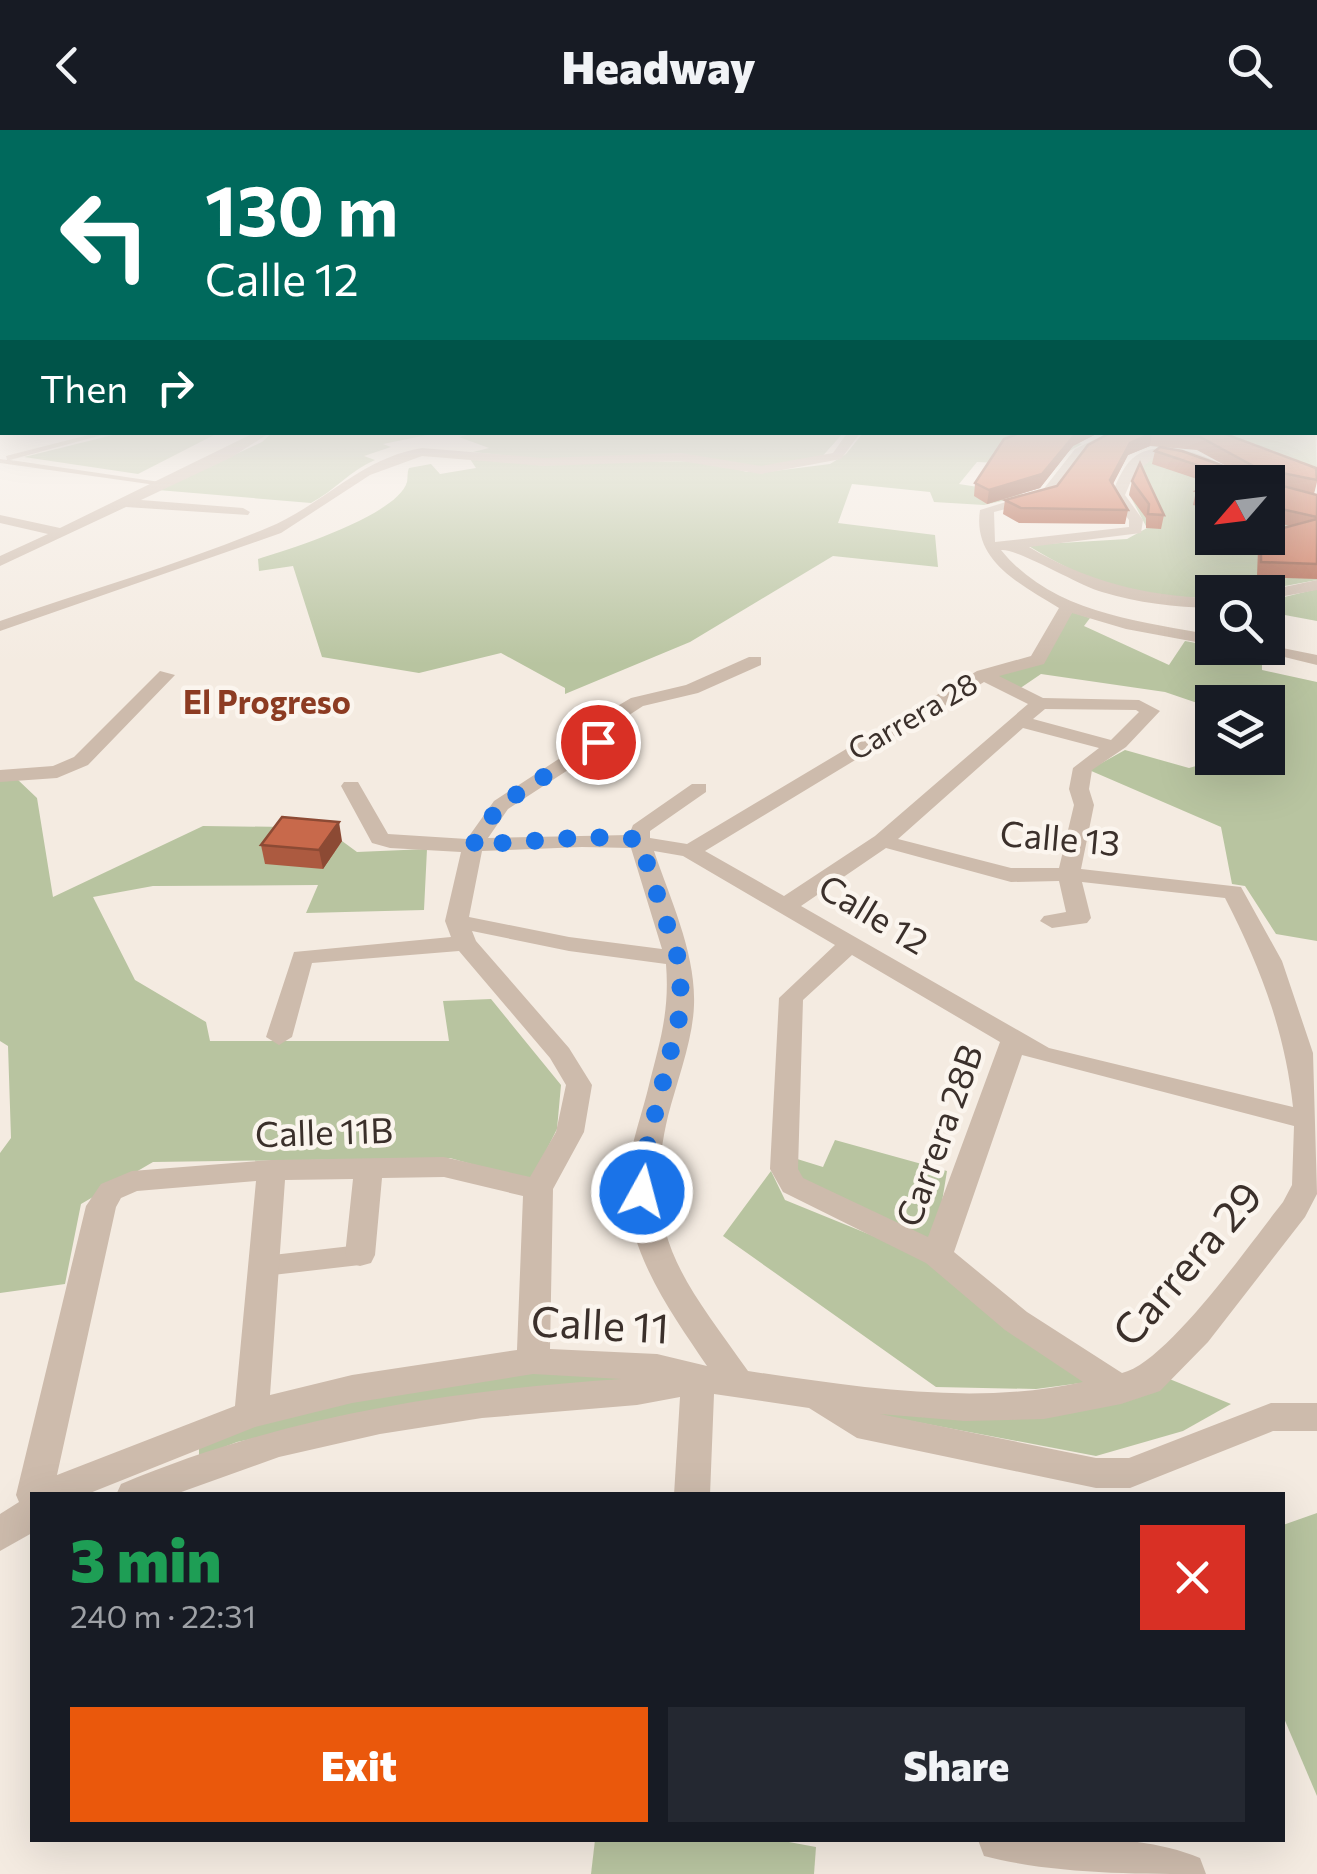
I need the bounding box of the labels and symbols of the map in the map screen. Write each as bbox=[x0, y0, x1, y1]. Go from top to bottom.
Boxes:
north arrow bbox=[1195, 465, 1285, 555]
street label: Carrera 28 bbox=[840, 663, 983, 767]
district label: El Progreso bbox=[183, 681, 351, 721]
pin bbox=[556, 700, 641, 785]
street label: Calle 13 bbox=[998, 810, 1122, 863]
street label: Calle 12 bbox=[812, 864, 937, 962]
street label: Carrera 28B bbox=[885, 1039, 990, 1232]
street label: Calle 11B bbox=[254, 1107, 393, 1154]
position arrow bbox=[590, 1140, 694, 1244]
street label: Carrera 29 bbox=[1100, 1170, 1271, 1356]
street label: Calle 11 bbox=[530, 1293, 670, 1353]

